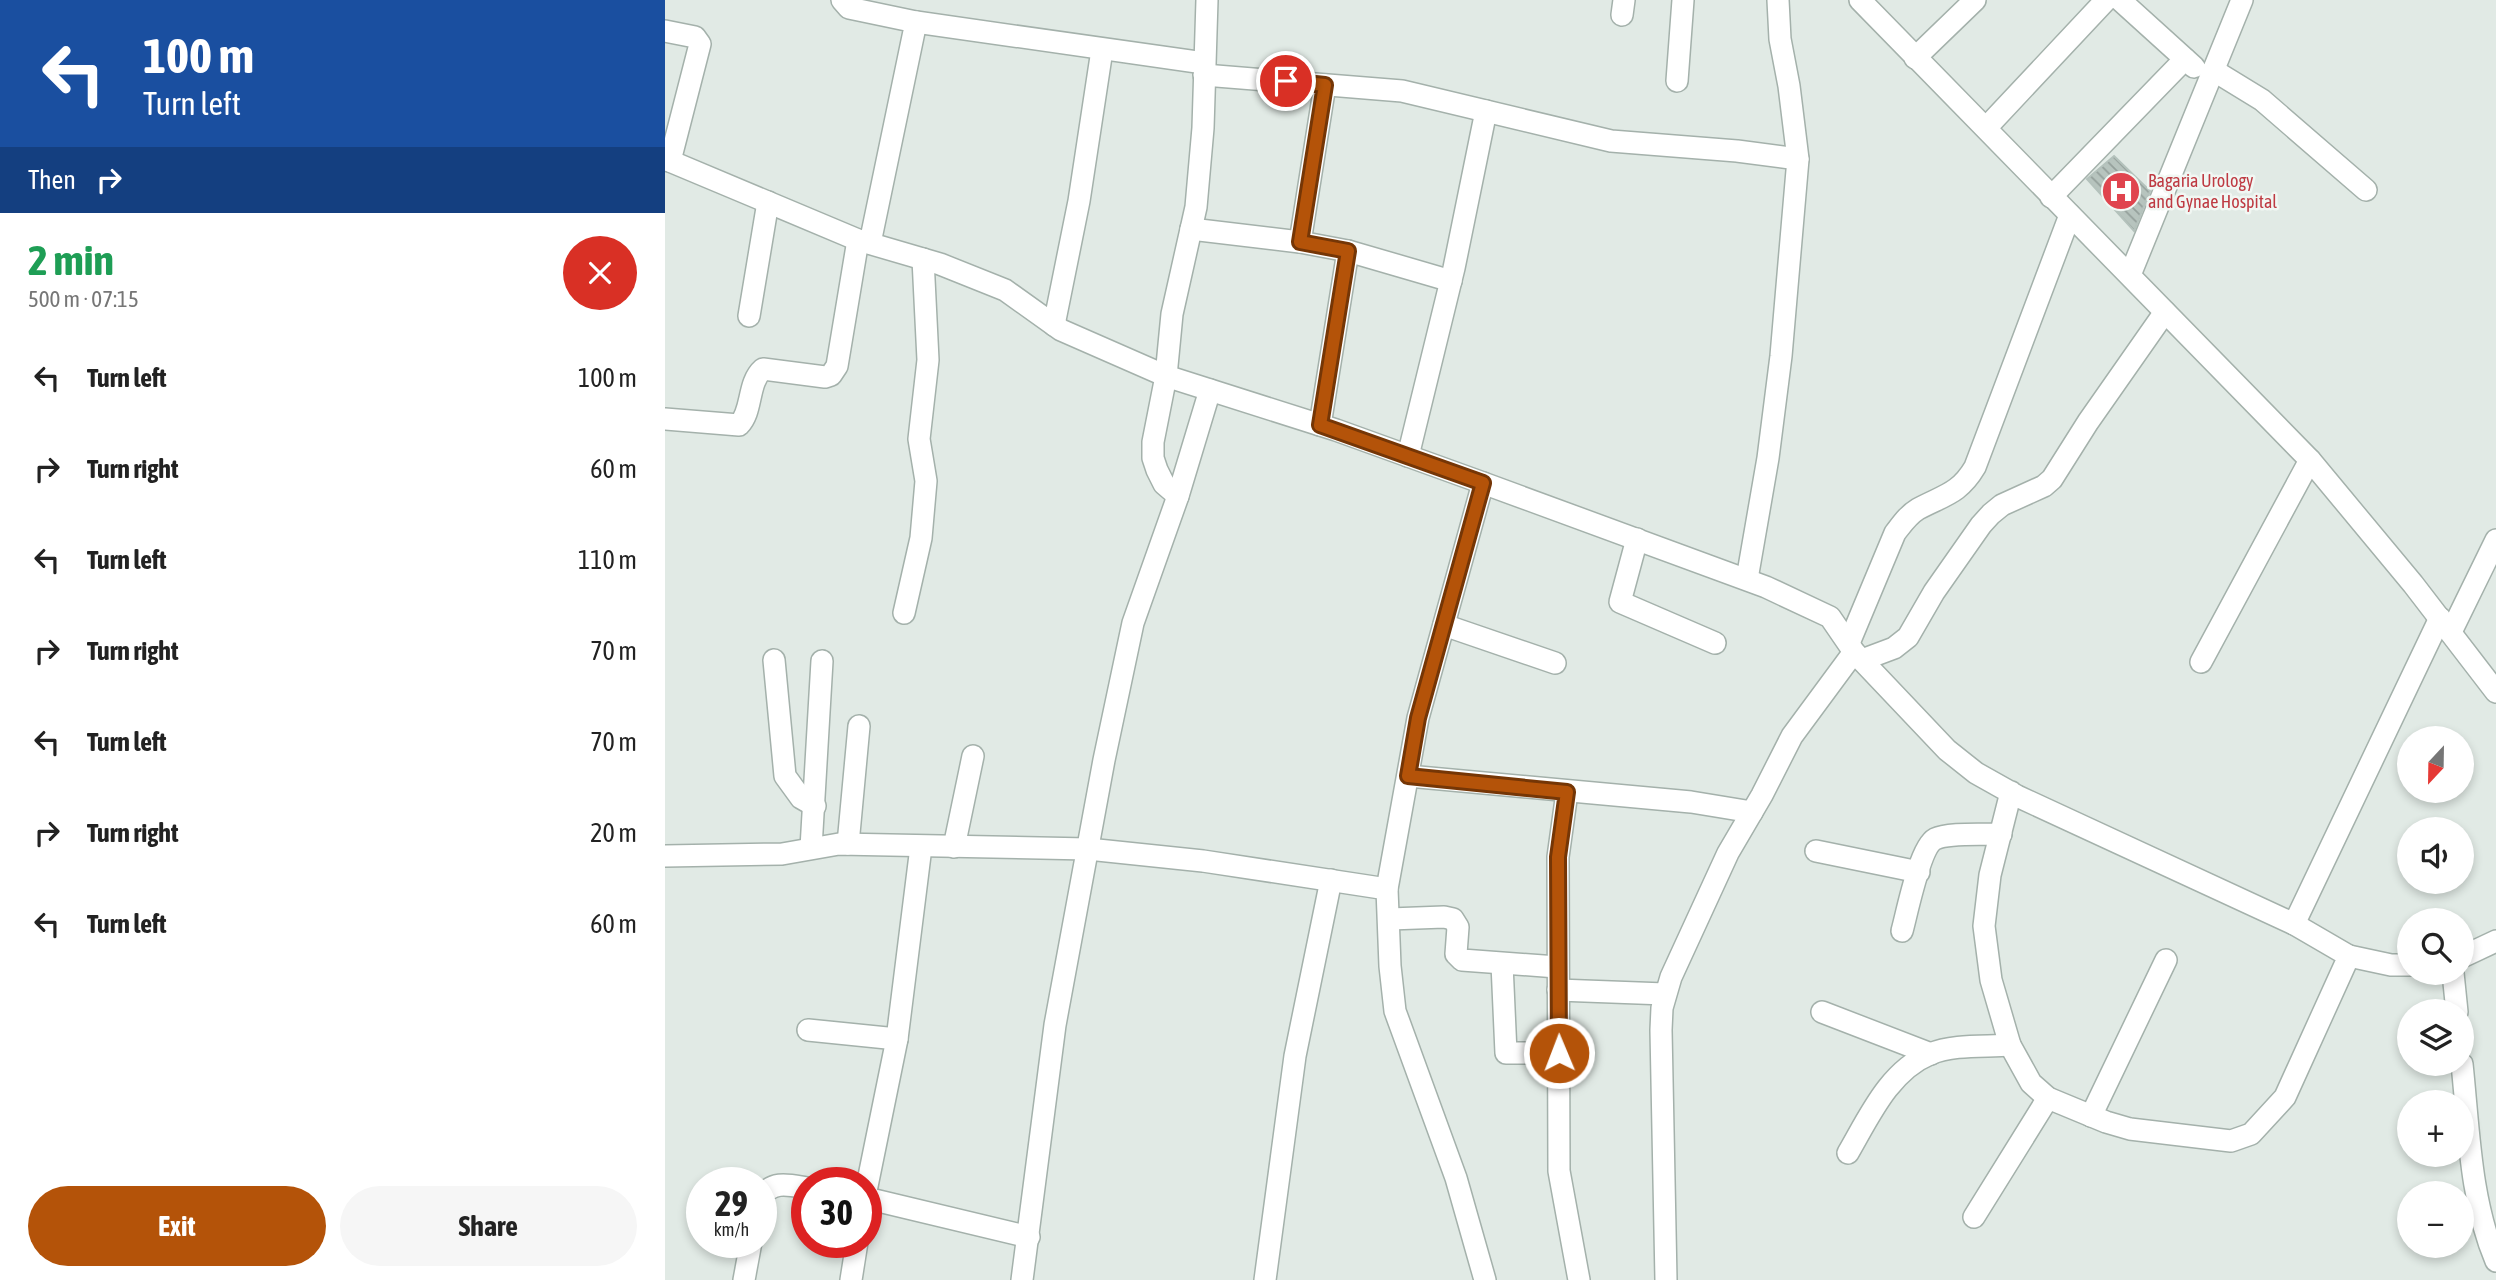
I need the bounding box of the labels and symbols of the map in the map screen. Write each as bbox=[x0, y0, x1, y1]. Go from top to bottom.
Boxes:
pin bbox=[1256, 51, 1316, 111]
hospital icon: Bagaria Urology and Gynae Hospital bbox=[2100, 170, 2142, 212]
place label: Bagaria Urology and Gynae Hospital bbox=[2148, 170, 2277, 212]
north arrow bbox=[2397, 726, 2475, 803]
position arrow bbox=[1522, 1016, 1596, 1090]
speed limit sign: 30 bbox=[791, 1167, 882, 1258]

